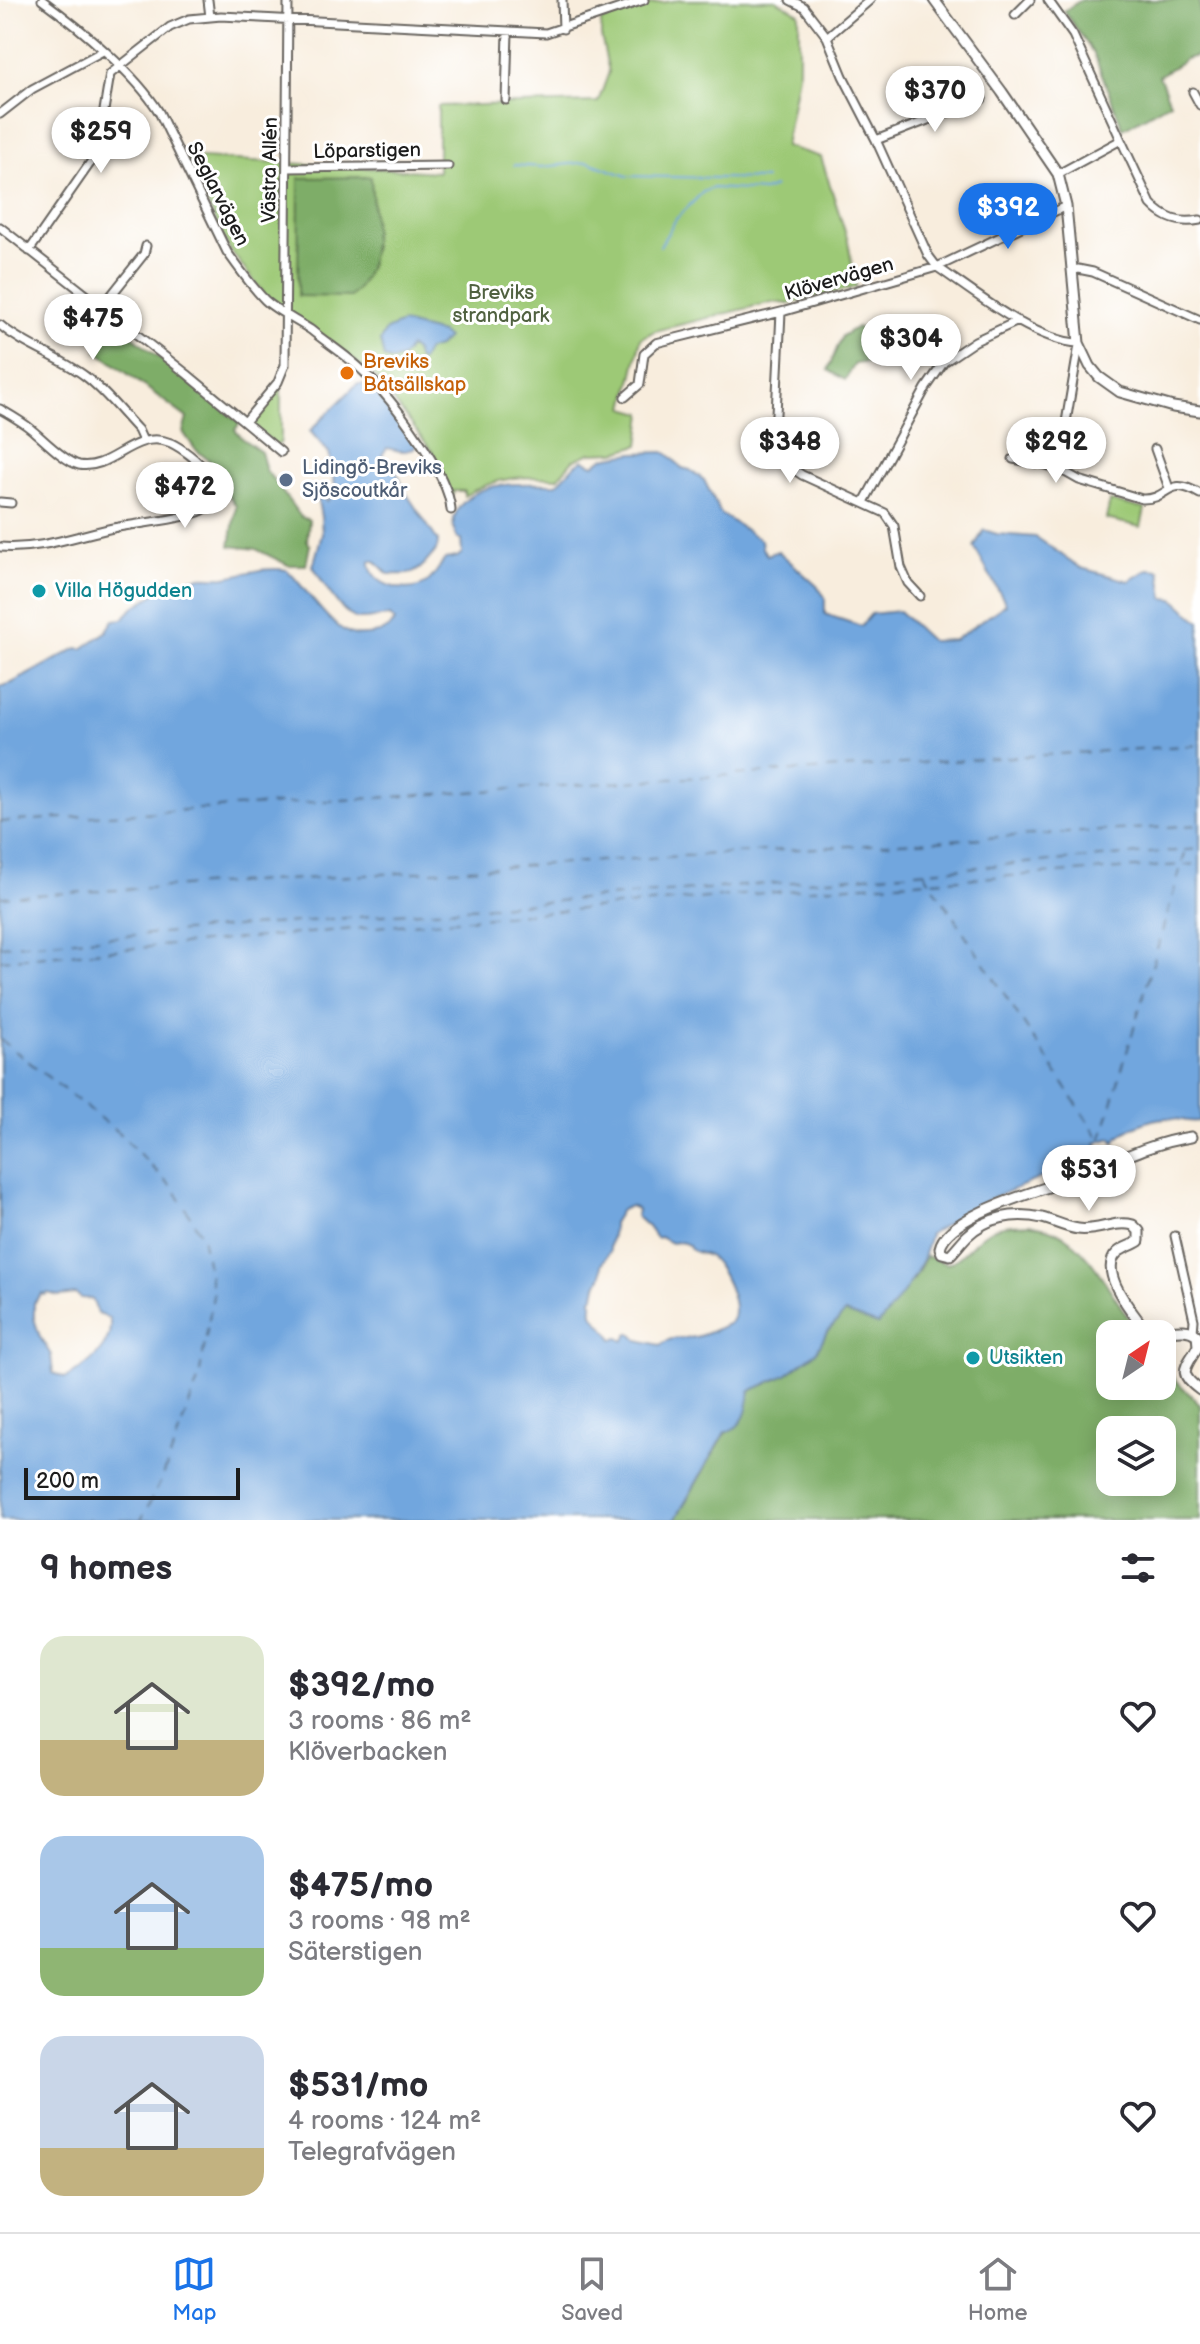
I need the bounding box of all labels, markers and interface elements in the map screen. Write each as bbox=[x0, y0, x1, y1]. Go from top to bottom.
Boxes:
pin: $370 bbox=[888, 66, 982, 134]
text: $370 bbox=[904, 76, 966, 107]
pin: $259 bbox=[54, 107, 148, 175]
text: $259 bbox=[70, 117, 132, 148]
street label: Västra Allén bbox=[257, 117, 283, 223]
street label: Seglarvägen bbox=[181, 138, 255, 250]
street label: Löparstigen bbox=[313, 138, 421, 164]
pin: $392 bbox=[961, 183, 1055, 251]
text: $392 bbox=[976, 193, 1040, 224]
street label: Klövervägen bbox=[782, 252, 896, 306]
park label: Breviks strandpark bbox=[453, 281, 550, 328]
pin: $475 bbox=[46, 294, 140, 362]
text: $475 bbox=[62, 304, 124, 335]
pin: $304 bbox=[864, 314, 958, 382]
text: $304 bbox=[879, 324, 943, 355]
place label: Breviks Båtsällskap bbox=[363, 350, 466, 397]
marker: Breviks Båtsällskap bbox=[338, 364, 356, 382]
pin: $348 bbox=[743, 417, 837, 485]
pin: $292 bbox=[1009, 417, 1103, 485]
text: $348 bbox=[758, 427, 822, 458]
text: $292 bbox=[1024, 427, 1088, 458]
place label: Lidingö-Breviks Sjöscoutkår bbox=[302, 456, 442, 503]
pin: $472 bbox=[138, 462, 232, 530]
marker: Lidingö-Breviks Sjöscoutkår bbox=[277, 471, 295, 489]
text: $472 bbox=[154, 472, 216, 503]
place label: Villa Högudden bbox=[55, 579, 192, 603]
marker: Villa Högudden bbox=[30, 582, 48, 600]
pin: $531 bbox=[1042, 1145, 1136, 1213]
text: $531 bbox=[1060, 1155, 1118, 1186]
north arrow bbox=[1096, 1320, 1176, 1400]
map controls bbox=[1096, 1320, 1176, 1496]
place label: Utsikten bbox=[989, 1346, 1063, 1370]
marker: Utsikten bbox=[964, 1349, 982, 1367]
button: layers bbox=[1096, 1416, 1176, 1496]
scale bar bbox=[24, 1464, 240, 1500]
text: 200 m bbox=[36, 1468, 99, 1495]
icon: filters bbox=[1116, 1546, 1160, 1590]
text: 9 homes bbox=[40, 1548, 172, 1589]
text: $392/mo bbox=[288, 1665, 435, 1706]
icon: home bbox=[104, 1668, 200, 1764]
icon: heart bbox=[1116, 1694, 1160, 1738]
text: 3 rooms · 86 m² bbox=[288, 1706, 472, 1737]
text: Klöverbacken bbox=[288, 1737, 447, 1768]
text: $475/mo bbox=[288, 1865, 433, 1906]
icon: home bbox=[104, 1868, 200, 1964]
icon: heart bbox=[1116, 1894, 1160, 1938]
text: 3 rooms · 98 m² bbox=[288, 1906, 471, 1937]
text: Säterstigen bbox=[288, 1937, 423, 1968]
text: $531/mo bbox=[288, 2065, 429, 2106]
icon: home bbox=[104, 2068, 200, 2164]
icon: heart bbox=[1116, 2094, 1160, 2138]
text: 4 rooms · 124 m² bbox=[288, 2106, 481, 2137]
text: Telegrafvägen bbox=[288, 2137, 456, 2168]
tab: Map bbox=[172, 2252, 217, 2327]
tab: Saved bbox=[561, 2252, 623, 2327]
tab: Home bbox=[968, 2252, 1028, 2327]

